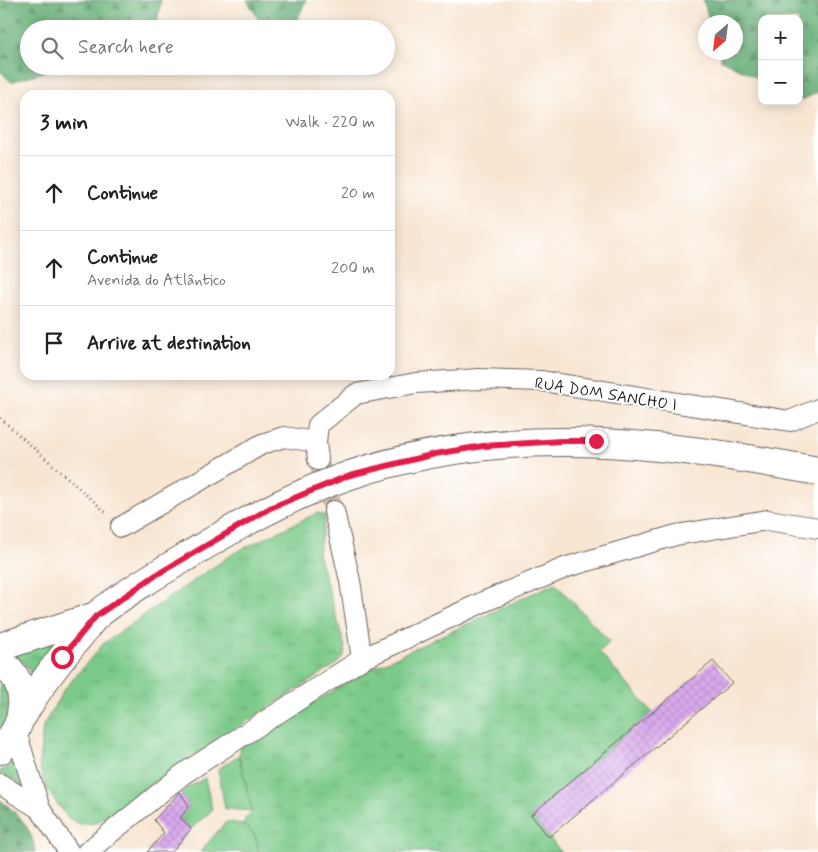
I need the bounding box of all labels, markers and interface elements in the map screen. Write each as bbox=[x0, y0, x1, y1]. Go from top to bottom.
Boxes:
north arrow bbox=[698, 15, 743, 60]
map controls bbox=[758, 15, 803, 105]
button: + bbox=[758, 15, 803, 60]
search box bbox=[20, 20, 395, 75]
icon: search bbox=[38, 34, 66, 62]
text: Search here bbox=[78, 35, 174, 60]
button: − bbox=[758, 60, 803, 105]
text: 3 min bbox=[40, 109, 88, 137]
text: Walk · 220 m bbox=[285, 112, 375, 133]
icon: ahead bbox=[40, 179, 68, 207]
text: Continue bbox=[87, 181, 158, 206]
text: 20 m bbox=[341, 183, 375, 204]
text: Continue bbox=[87, 245, 158, 270]
icon: ahead bbox=[40, 254, 68, 282]
text: 200 m bbox=[331, 258, 375, 279]
text: Avenida do Atlântico bbox=[87, 270, 226, 291]
icon: arrive bbox=[40, 329, 68, 357]
text: Arrive at destination bbox=[87, 331, 251, 356]
street label: RUA DOM SANCHO I bbox=[533, 373, 678, 416]
route end bbox=[585, 430, 608, 453]
route start bbox=[51, 646, 74, 669]

